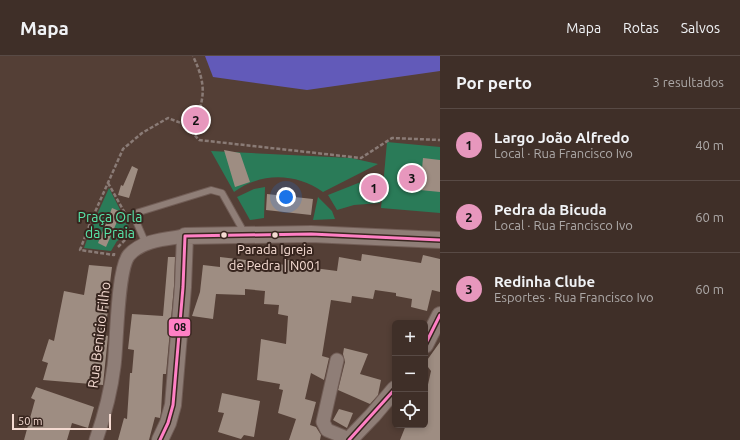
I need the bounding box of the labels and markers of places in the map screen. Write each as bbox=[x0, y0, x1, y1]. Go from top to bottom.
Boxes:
pin: 2 bbox=[183, 105, 209, 135]
pin: 3 bbox=[399, 163, 425, 193]
pin: 1 bbox=[361, 173, 387, 203]
unlabelled marker bbox=[219, 230, 229, 240]
marker: Parada Igreja de Pedra | N001 bbox=[270, 230, 280, 240]
place label: Parada Igreja de Pedra | N001 bbox=[229, 242, 321, 272]

